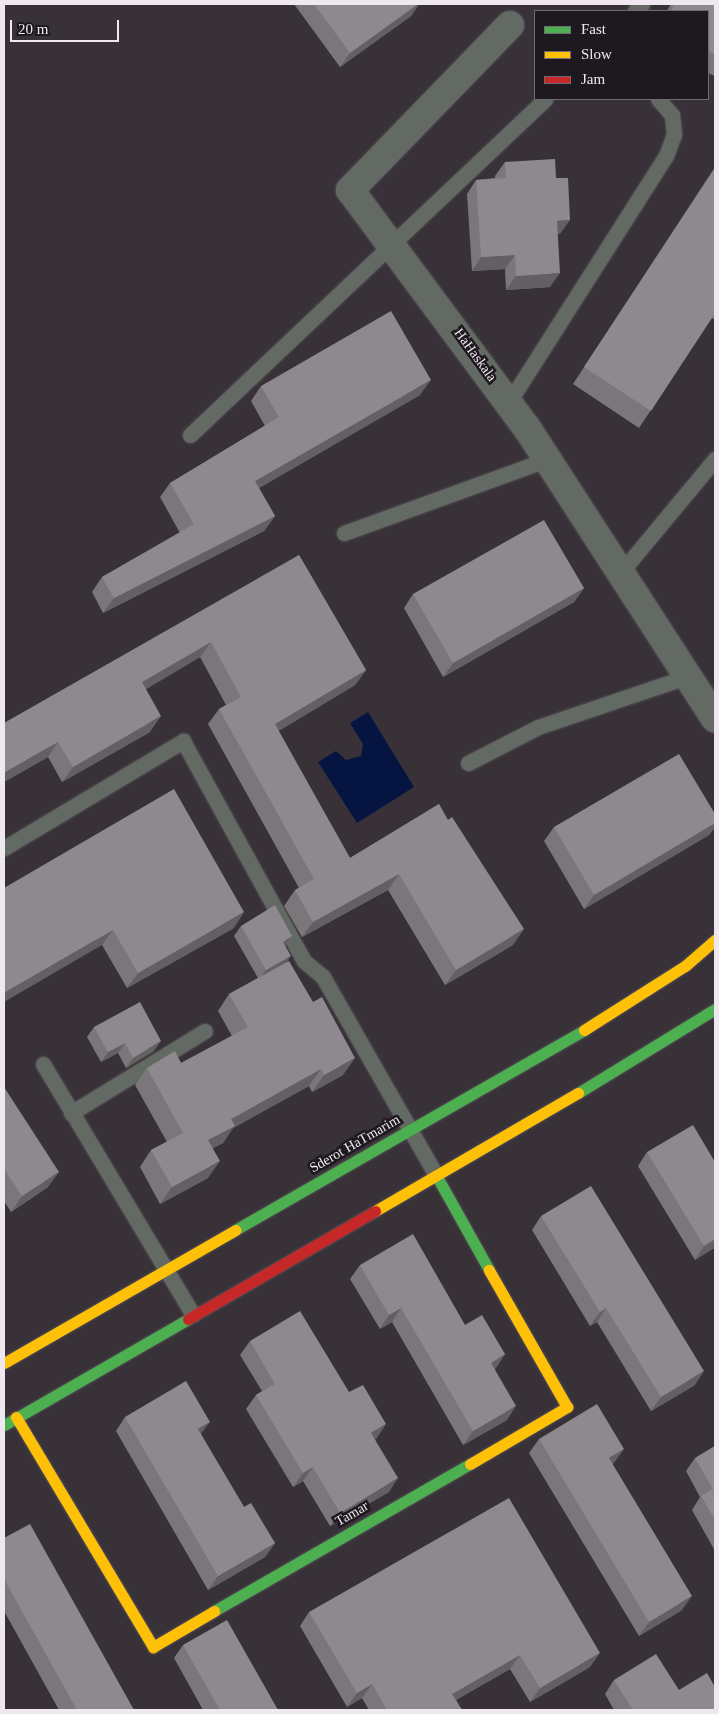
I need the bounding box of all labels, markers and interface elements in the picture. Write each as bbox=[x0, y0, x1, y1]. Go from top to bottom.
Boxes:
scale bar bbox=[12, 10, 121, 42]
legend bbox=[534, 10, 709, 100]
text: 20 m bbox=[18, 21, 48, 37]
text: Fast bbox=[581, 21, 606, 37]
text: Slow bbox=[581, 46, 612, 62]
text: Jam bbox=[581, 71, 605, 87]
street label: HaHaskala bbox=[448, 322, 502, 388]
street label: Sderot HaTmarim bbox=[303, 1109, 407, 1179]
street label: Tamar bbox=[331, 1497, 373, 1531]

